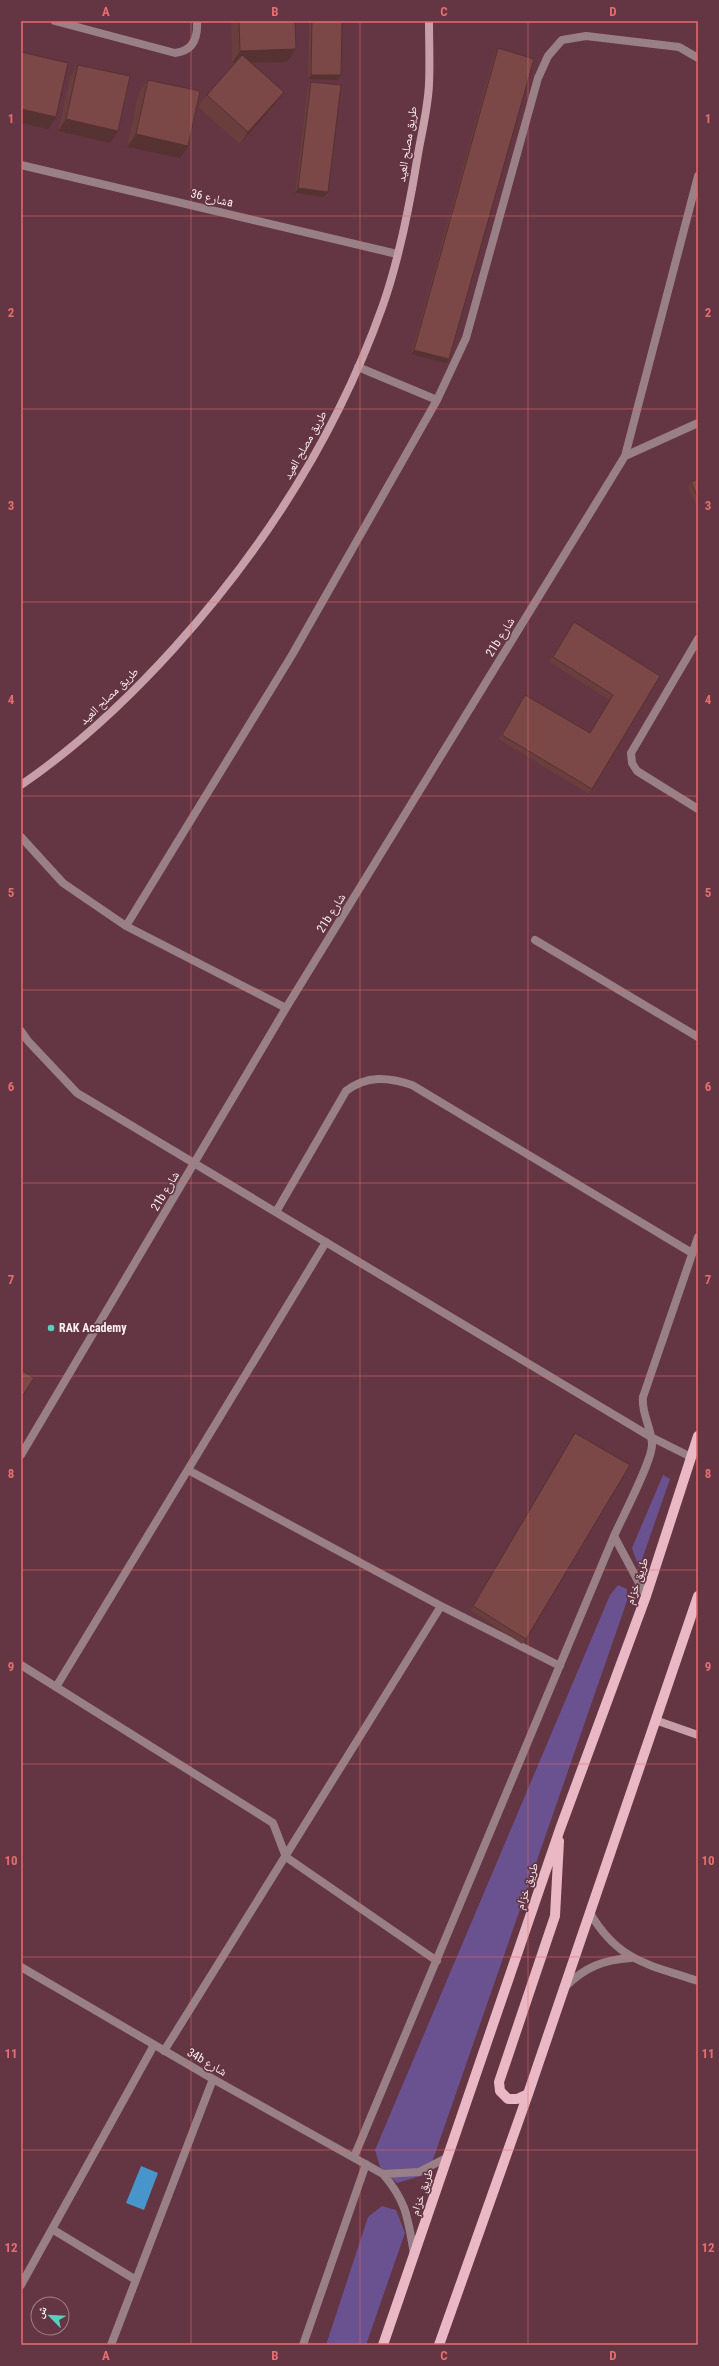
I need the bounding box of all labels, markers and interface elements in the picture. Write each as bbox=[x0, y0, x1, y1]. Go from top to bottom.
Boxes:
text: A bbox=[102, 4, 110, 19]
text: B bbox=[271, 4, 279, 19]
text: C bbox=[440, 4, 448, 19]
text: D bbox=[609, 4, 617, 19]
street label: طريق مصلح العيد bbox=[394, 105, 420, 183]
text: 1 bbox=[8, 111, 14, 126]
text: 1 bbox=[705, 111, 711, 126]
street label: شارع 36a bbox=[189, 186, 235, 211]
text: 2 bbox=[8, 305, 15, 320]
text: 2 bbox=[705, 305, 712, 320]
street label: طريق مصلح العيد bbox=[280, 408, 330, 482]
text: 3 bbox=[8, 498, 14, 513]
text: 3 bbox=[705, 498, 711, 513]
street label: 21b شارع bbox=[483, 615, 518, 660]
street label: طريق مصلح العيد bbox=[77, 664, 141, 728]
text: 4 bbox=[8, 692, 15, 707]
text: 4 bbox=[705, 692, 712, 707]
text: 5 bbox=[8, 885, 15, 900]
text: 5 bbox=[705, 885, 712, 900]
street label: 21b شارع bbox=[314, 891, 349, 936]
text: 6 bbox=[8, 1079, 15, 1094]
text: 6 bbox=[705, 1079, 712, 1094]
street label: 21b شارع bbox=[148, 1169, 183, 1214]
text: 7 bbox=[8, 1272, 15, 1287]
text: 7 bbox=[705, 1272, 712, 1287]
place label: RAK Academy bbox=[59, 1321, 127, 1335]
marker: RAK Academy bbox=[46, 1323, 56, 1333]
text: 8 bbox=[8, 1466, 14, 1481]
text: 8 bbox=[705, 1466, 711, 1481]
street label: طريق خزام bbox=[622, 1556, 652, 1607]
text: 9 bbox=[8, 1659, 14, 1674]
text: 9 bbox=[705, 1659, 711, 1674]
text: 10 bbox=[4, 1853, 18, 1868]
text: 10 bbox=[701, 1853, 715, 1868]
street label: طريق خزام bbox=[512, 1861, 542, 1912]
street label: 34b شارع bbox=[184, 2045, 229, 2080]
text: 11 bbox=[4, 2046, 18, 2061]
text: 11 bbox=[701, 2046, 715, 2061]
street label: طريق خزام bbox=[407, 2167, 437, 2218]
text: 12 bbox=[4, 2240, 18, 2255]
text: 12 bbox=[701, 2240, 715, 2255]
north arrow bbox=[30, 2296, 70, 2336]
text: ش bbox=[33, 2304, 51, 2321]
text: A bbox=[102, 2348, 110, 2363]
text: B bbox=[271, 2348, 279, 2363]
text: C bbox=[440, 2348, 448, 2363]
text: D bbox=[609, 2348, 617, 2363]

